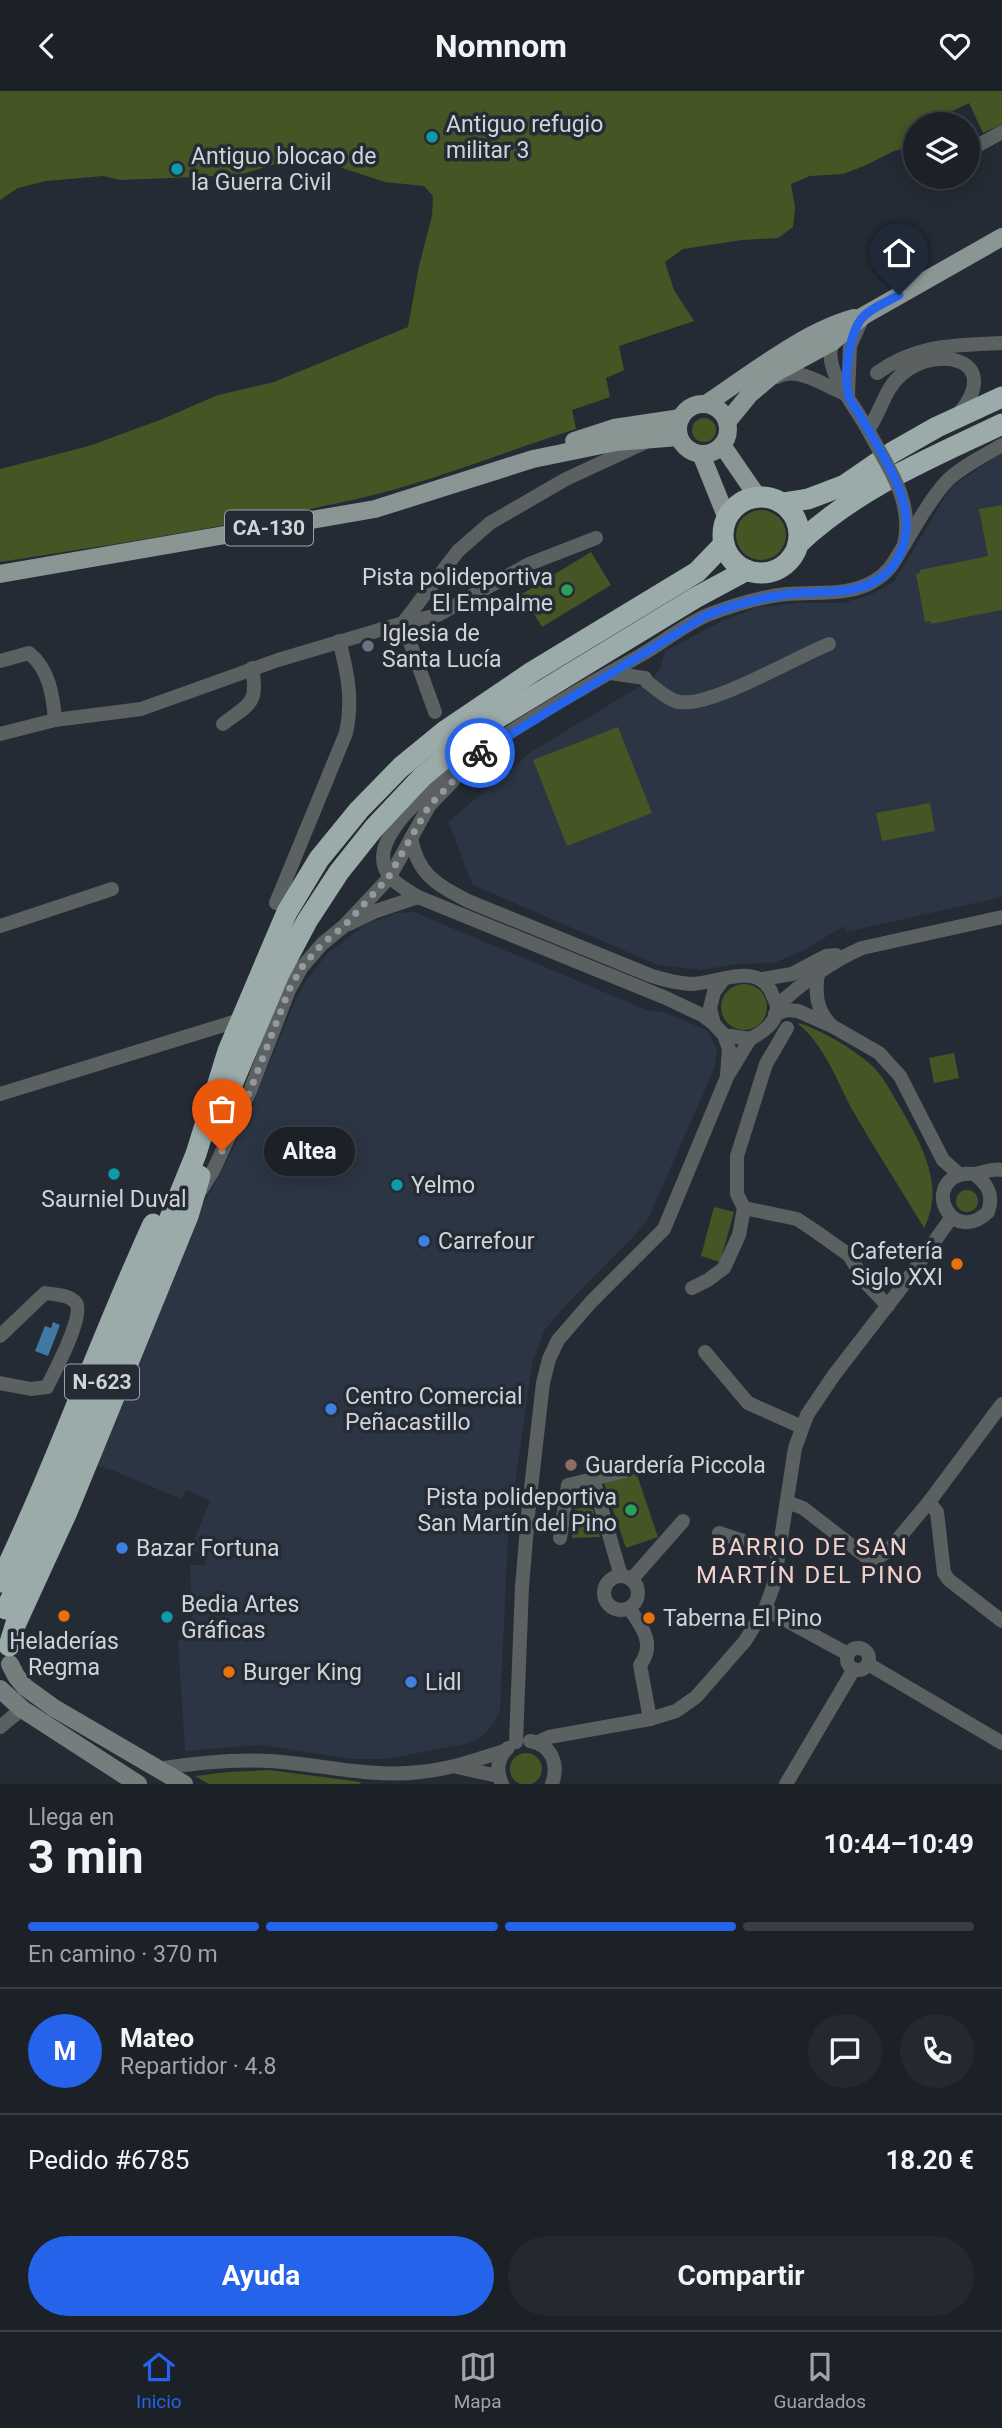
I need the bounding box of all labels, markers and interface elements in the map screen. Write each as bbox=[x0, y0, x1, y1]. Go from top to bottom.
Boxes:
icon: back bbox=[28, 27, 66, 65]
text: Nomnom bbox=[435, 27, 567, 65]
icon: heart bbox=[936, 27, 974, 65]
place label: Antiguo refugio militar 3 bbox=[446, 111, 603, 164]
map controls bbox=[903, 112, 980, 189]
button: layers bbox=[903, 112, 980, 189]
marker: Antiguo refugio militar 3 bbox=[424, 129, 440, 145]
place label: Antiguo blocao de la Guerra Civil bbox=[191, 143, 376, 196]
marker: Antiguo blocao de la Guerra Civil bbox=[169, 161, 185, 177]
pin bbox=[869, 223, 929, 295]
icon: home bbox=[880, 234, 918, 272]
road number: CA-130 bbox=[225, 511, 313, 545]
place label: Pista polideportiva El Empalme bbox=[362, 564, 553, 617]
marker: Pista polideportiva El Empalme bbox=[559, 582, 575, 598]
place label: Iglesia de Santa Lucía bbox=[382, 620, 501, 673]
marker: Iglesia de Santa Lucía bbox=[360, 638, 376, 654]
courier bbox=[445, 718, 515, 788]
icon: bike bbox=[461, 734, 499, 772]
pin bbox=[192, 1079, 252, 1151]
icon: bag bbox=[203, 1090, 241, 1128]
callout: Altea bbox=[264, 1127, 355, 1175]
text: Altea bbox=[282, 1138, 337, 1165]
marker: Saurniel Duval bbox=[106, 1166, 122, 1182]
place label: Yelmo bbox=[411, 1172, 475, 1199]
marker: Yelmo bbox=[389, 1177, 405, 1193]
place label: Saurniel Duval bbox=[41, 1186, 187, 1213]
place label: Carrefour bbox=[438, 1228, 535, 1255]
marker: Carrefour bbox=[416, 1233, 432, 1249]
place label: Cafetería Siglo XXI bbox=[850, 1238, 943, 1291]
marker: Cafetería Siglo XXI bbox=[949, 1256, 965, 1272]
road number: N-623 bbox=[65, 1365, 139, 1399]
place label: Centro Comercial Peñacastillo bbox=[345, 1383, 523, 1436]
marker: Centro Comercial Peñacastillo bbox=[323, 1401, 339, 1417]
place label: Guardería Piccola bbox=[585, 1452, 766, 1479]
marker: Guardería Piccola bbox=[563, 1457, 579, 1473]
place label: Pista polideportiva San Martín del Pino bbox=[417, 1484, 617, 1537]
marker: Pista polideportiva San Martín del Pino bbox=[623, 1502, 639, 1518]
district label: BARRIO DE SAN MARTÍN DEL PINO bbox=[696, 1533, 924, 1589]
place label: Bazar Fortuna bbox=[136, 1535, 280, 1562]
marker: Bazar Fortuna bbox=[114, 1540, 130, 1556]
place label: Bedia Artes Gráficas bbox=[181, 1591, 299, 1644]
place label: Taberna El Pino bbox=[663, 1605, 822, 1632]
marker: Heladerías Regma bbox=[56, 1608, 72, 1624]
marker: Bedia Artes Gráficas bbox=[159, 1609, 175, 1625]
marker: Taberna El Pino bbox=[641, 1610, 657, 1626]
place label: Heladerías Regma bbox=[9, 1628, 119, 1681]
place label: Burger King bbox=[243, 1659, 362, 1686]
marker: Burger King bbox=[221, 1664, 237, 1680]
place label: Lidl bbox=[425, 1669, 462, 1696]
marker: Lidl bbox=[403, 1674, 419, 1690]
text: Llega en bbox=[28, 1804, 114, 1831]
text: 10:44–10:49 bbox=[824, 1829, 974, 1859]
text: 3 min bbox=[28, 1830, 144, 1884]
text: En camino · 370 m bbox=[28, 1941, 218, 1968]
button: chat bbox=[808, 2014, 882, 2088]
button: phone bbox=[900, 2014, 974, 2088]
text: Mateo bbox=[120, 2023, 194, 2053]
text: M bbox=[54, 2036, 76, 2066]
text: Repartidor · 4.8 bbox=[120, 2053, 277, 2080]
text: Pedido #6785 bbox=[28, 2145, 189, 2175]
text: 18.20 € bbox=[885, 2145, 974, 2175]
button: Ayuda bbox=[28, 2236, 494, 2316]
button: Compartir bbox=[508, 2236, 974, 2316]
tab: Inicio bbox=[136, 2348, 182, 2413]
tab: Mapa bbox=[454, 2348, 502, 2413]
tab: Guardados bbox=[774, 2348, 866, 2413]

